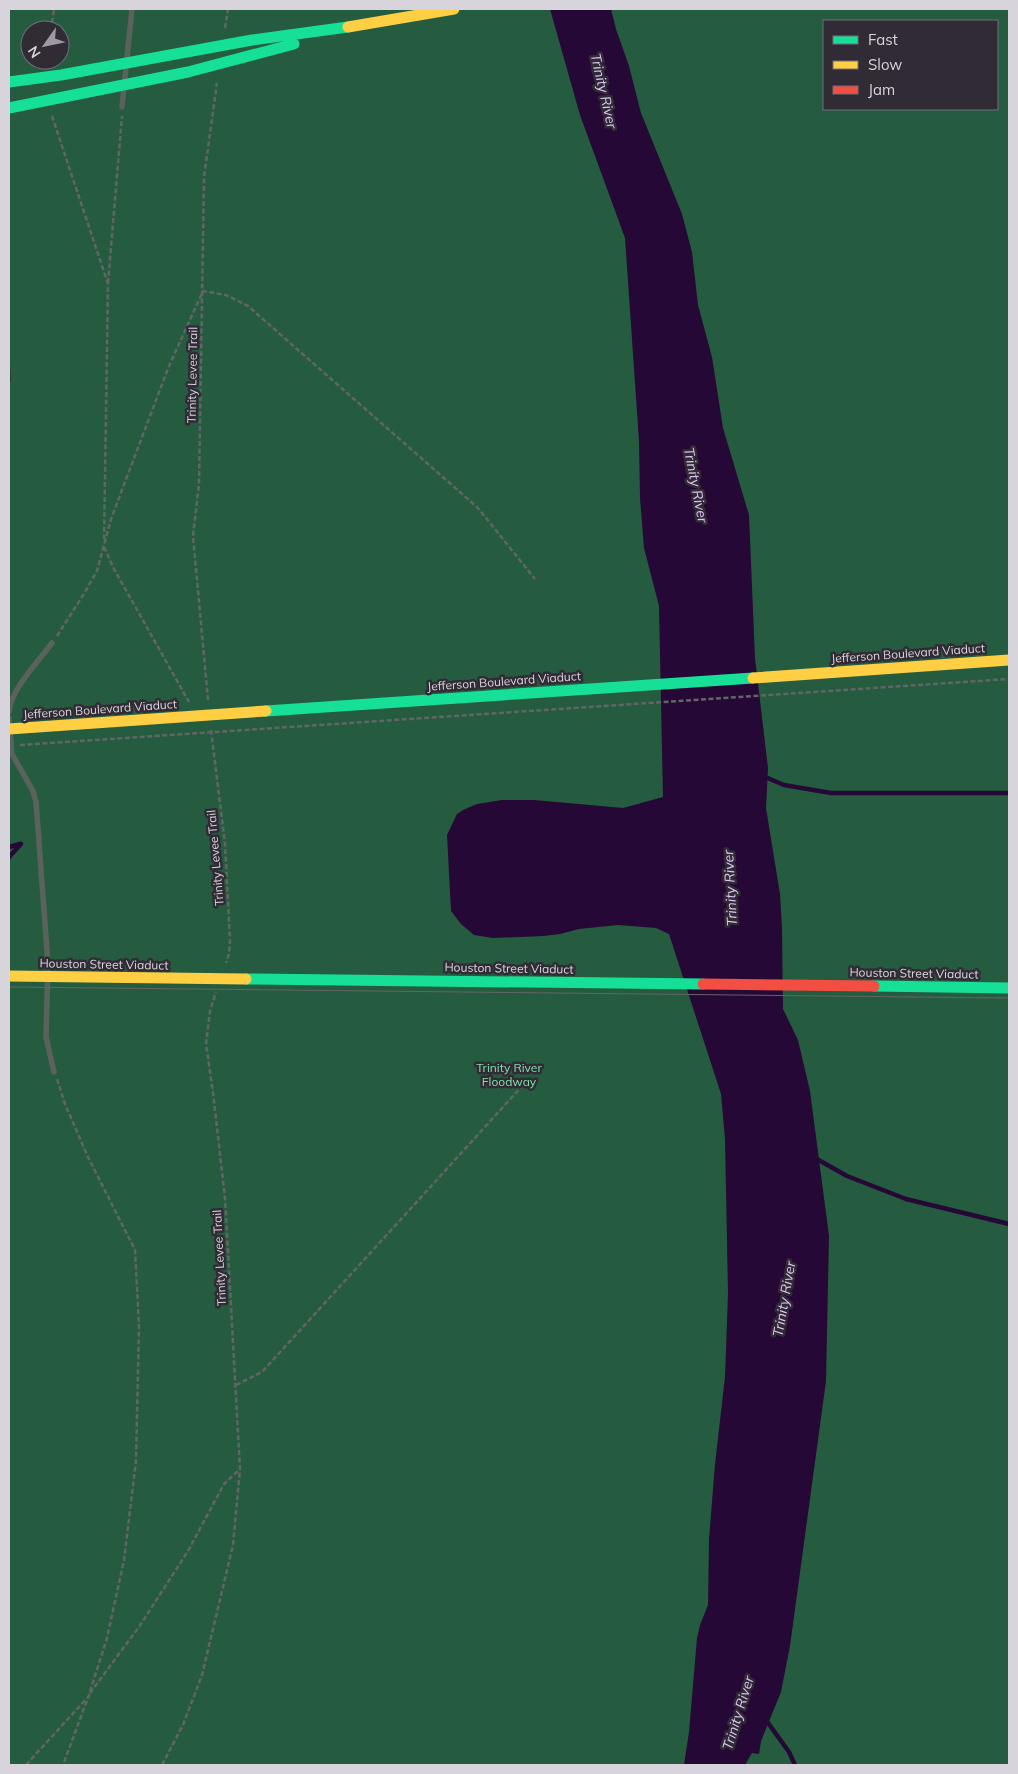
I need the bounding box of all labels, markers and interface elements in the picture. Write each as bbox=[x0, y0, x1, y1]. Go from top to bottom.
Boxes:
north arrow bbox=[20, 20, 70, 70]
legend bbox=[823, 20, 998, 110]
text: Fast bbox=[868, 30, 898, 49]
text: N bbox=[24, 43, 45, 61]
water label: Trinity River bbox=[587, 52, 622, 131]
text: Slow bbox=[868, 55, 902, 74]
text: Jam bbox=[868, 80, 895, 99]
street label: Trinity Levee Trail bbox=[184, 327, 200, 423]
water label: Trinity River bbox=[680, 446, 712, 525]
street label: Jefferson Boulevard Viaduct bbox=[831, 640, 985, 666]
street label: Jefferson Boulevard Viaduct bbox=[427, 668, 581, 694]
street label: Jefferson Boulevard Viaduct bbox=[23, 696, 177, 722]
street label: Trinity Levee Trail bbox=[203, 809, 227, 907]
water label: Trinity River bbox=[719, 848, 741, 927]
street label: Houston Street Viaduct bbox=[39, 955, 169, 973]
street label: Houston Street Viaduct bbox=[444, 959, 574, 977]
street label: Houston Street Viaduct bbox=[849, 964, 979, 982]
park label: Trinity River Floodway bbox=[476, 1060, 542, 1089]
street label: Trinity Levee Trail bbox=[209, 1210, 229, 1306]
water label: Trinity River bbox=[768, 1259, 800, 1338]
water label: Trinity River bbox=[718, 1673, 758, 1752]

